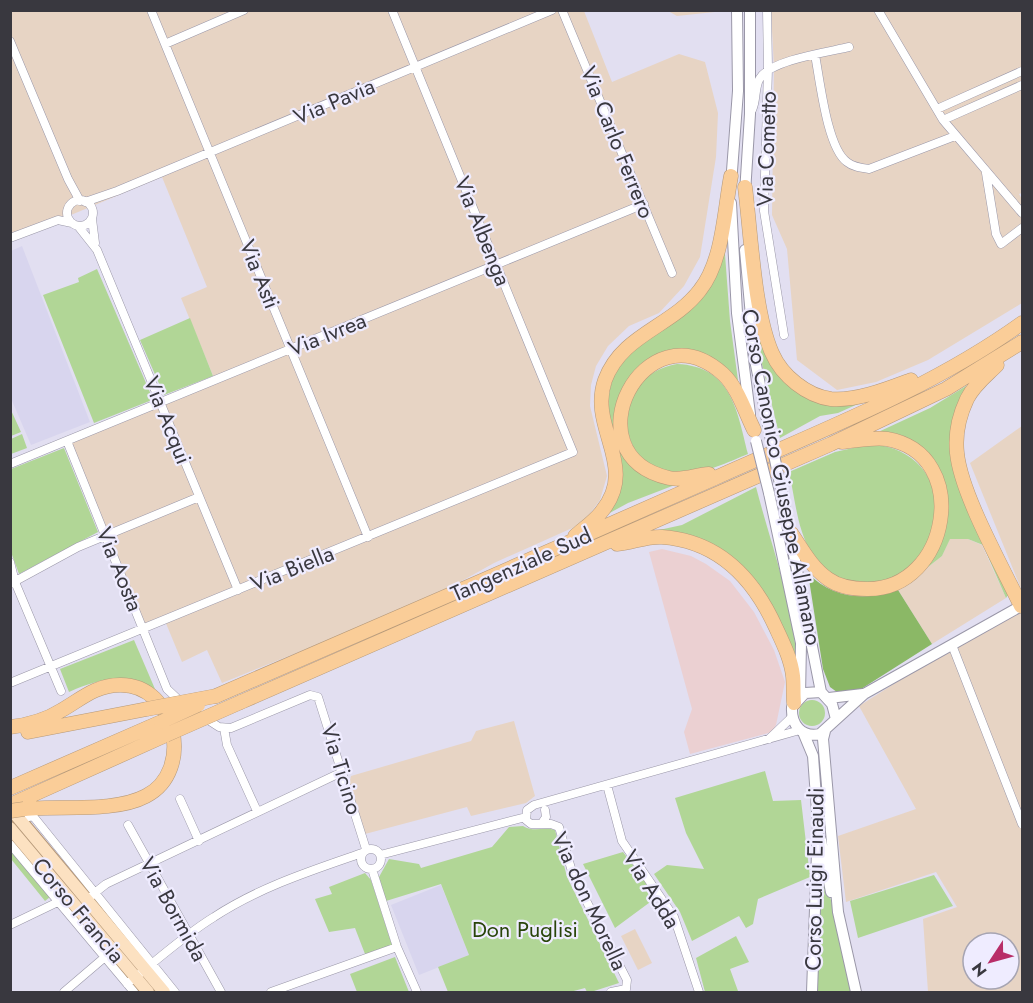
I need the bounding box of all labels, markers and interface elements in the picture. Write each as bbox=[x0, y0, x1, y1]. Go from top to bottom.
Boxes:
street label: Via Carlo Ferrero bbox=[573, 61, 663, 223]
street label: Via Pavia bbox=[288, 70, 380, 132]
street label: Via Cometto bbox=[748, 91, 784, 207]
street label: Via Albenga bbox=[447, 171, 519, 291]
street label: Via Asti bbox=[232, 235, 288, 313]
street label: Via Ivrea bbox=[283, 304, 371, 364]
street label: Corso Canonico Giuseppe Allamano bbox=[734, 306, 830, 648]
street label: Via Acqui bbox=[136, 371, 200, 469]
street label: Tangenziale Sud bbox=[445, 519, 597, 609]
street label: Via Aosta bbox=[89, 522, 151, 616]
street label: Via Biella bbox=[245, 537, 339, 599]
street label: Via Ticino bbox=[313, 720, 371, 818]
street label: Corso Luigi Einaudi bbox=[796, 787, 832, 971]
street label: Via don Morella bbox=[544, 827, 636, 975]
street label: Via Adda bbox=[615, 843, 689, 935]
street label: Corso Francia bbox=[25, 850, 133, 970]
street label: Via Bormida bbox=[132, 851, 216, 967]
park label: Don Puglisi bbox=[472, 913, 578, 945]
north arrow bbox=[961, 931, 1021, 991]
text: N bbox=[966, 958, 992, 981]

